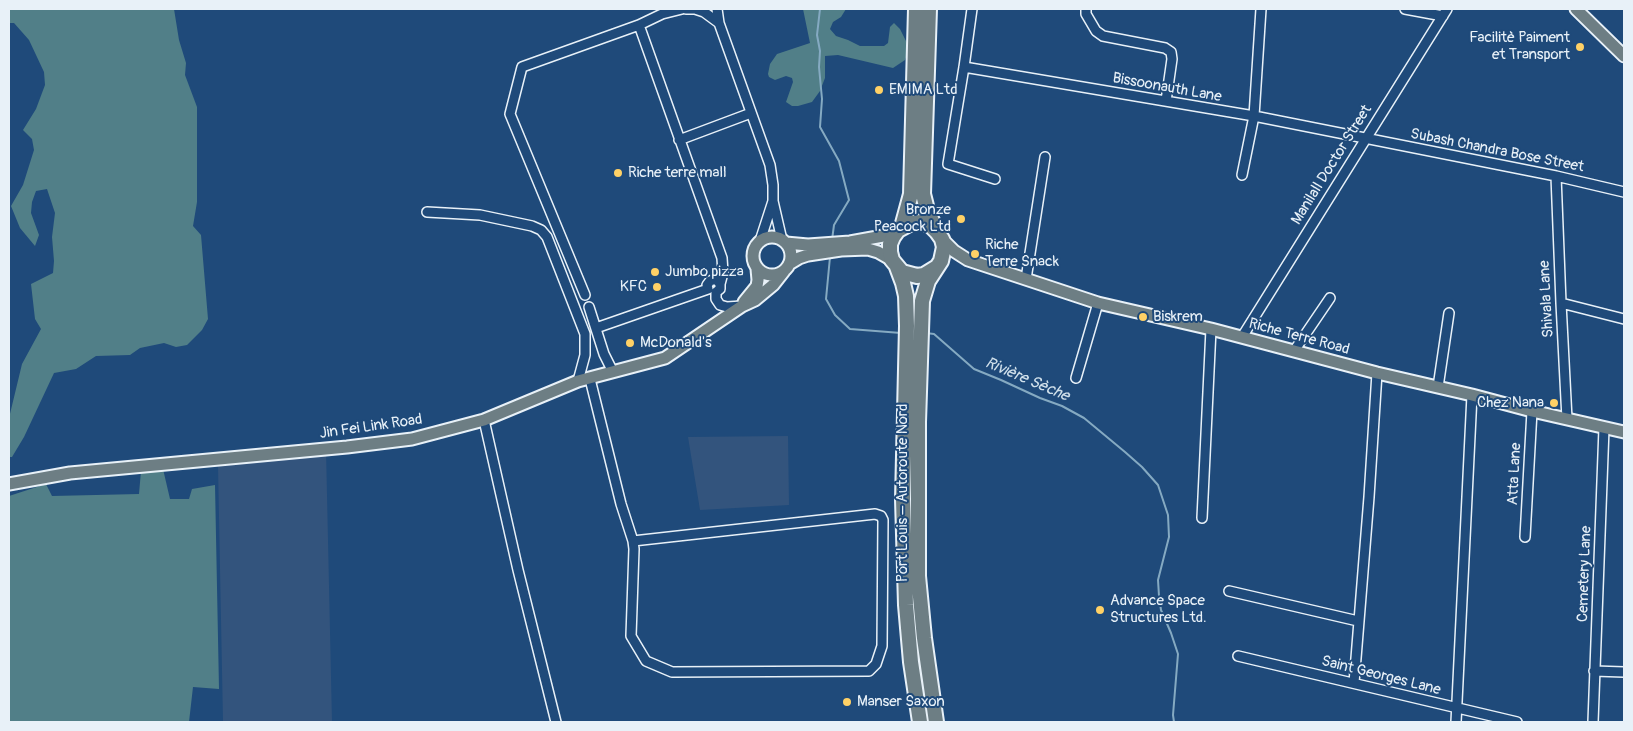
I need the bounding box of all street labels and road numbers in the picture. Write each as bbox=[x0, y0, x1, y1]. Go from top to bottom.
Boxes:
street label: Bissoonauth Lane bbox=[1111, 70, 1223, 106]
street label: Manilall Doctor Street bbox=[1288, 102, 1376, 228]
street label: Subash Chandra Bose Street bbox=[1409, 125, 1585, 177]
street label: Shivala Lane bbox=[1536, 260, 1558, 338]
street label: Riche Terre Road bbox=[1247, 315, 1351, 359]
street label: Port Louis – Autoroute Nord bbox=[894, 404, 912, 582]
street label: Jin Fei Link Road bbox=[319, 411, 423, 443]
street label: Atta Lane bbox=[1504, 442, 1526, 506]
street label: Cemetery Lane bbox=[1574, 525, 1596, 623]
street label: Saint Georges Lane bbox=[1319, 652, 1443, 700]

